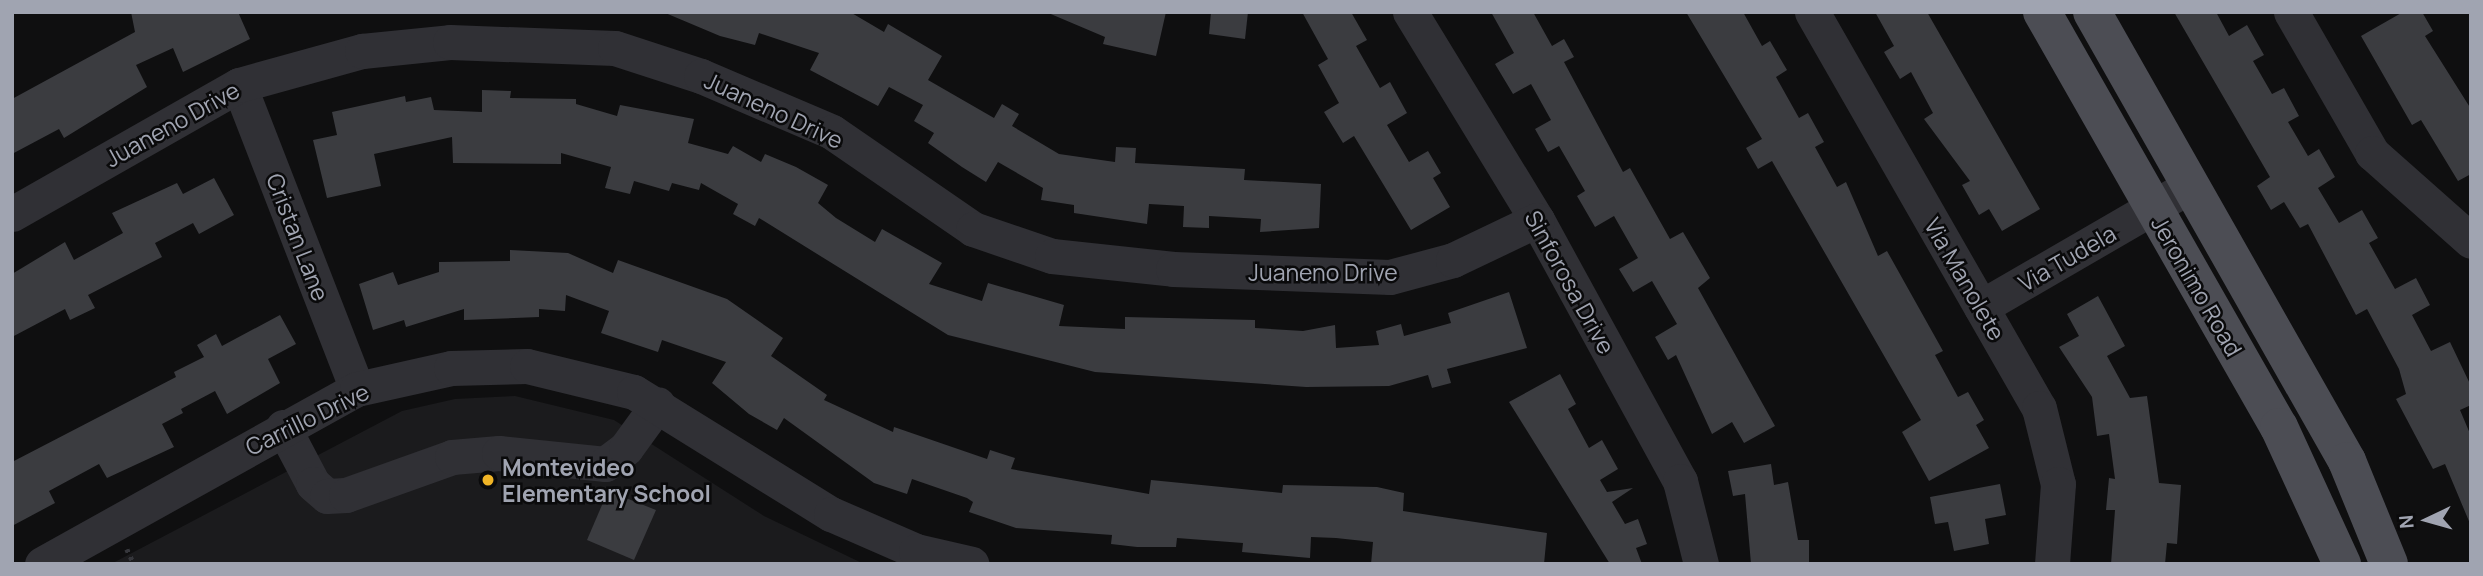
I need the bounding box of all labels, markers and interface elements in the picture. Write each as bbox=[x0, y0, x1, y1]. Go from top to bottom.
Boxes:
street label: Juaneno Drive bbox=[700, 66, 848, 154]
street label: Juaneno Drive bbox=[100, 76, 244, 172]
street label: Cristan Lane bbox=[261, 170, 335, 304]
street label: Sinforosa Drive bbox=[1519, 206, 1621, 358]
street label: Jeronimo Road bbox=[2146, 211, 2248, 361]
street label: Via Manolete bbox=[1919, 213, 2011, 345]
street label: Via Tudela bbox=[2014, 219, 2120, 297]
street label: Juaneno Drive bbox=[1248, 258, 1398, 286]
street label: Carrillo Drive bbox=[241, 377, 373, 461]
place label: Montevideo Elementary School bbox=[502, 453, 711, 507]
marker: Montevideo Elementary School bbox=[480, 472, 496, 488]
north arrow bbox=[2392, 485, 2462, 555]
text: N bbox=[2393, 514, 2420, 530]

